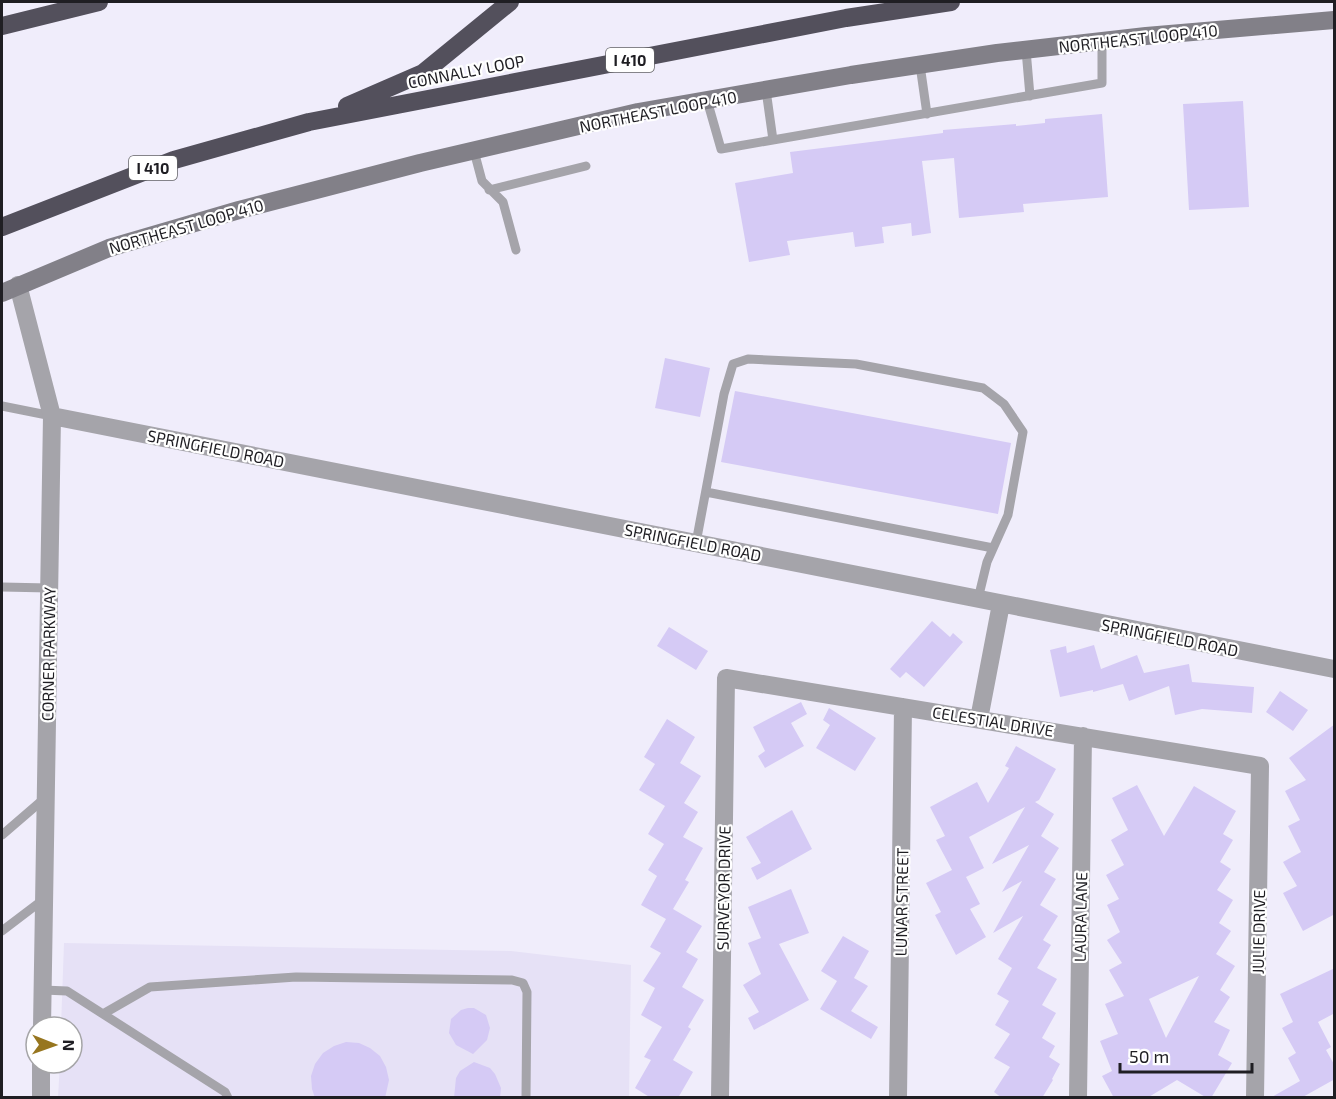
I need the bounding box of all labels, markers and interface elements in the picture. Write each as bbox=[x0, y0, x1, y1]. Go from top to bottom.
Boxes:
street label: NORTHEAST LOOP 410 bbox=[1057, 20, 1219, 56]
road number: I 410 bbox=[606, 48, 654, 72]
street label: CONNALLY LOOP bbox=[406, 50, 526, 92]
street label: NORTHEAST LOOP 410 bbox=[578, 86, 738, 136]
road number: I 410 bbox=[129, 156, 177, 180]
street label: NORTHEAST LOOP 410 bbox=[106, 195, 266, 257]
street label: SPRINGFIELD ROAD bbox=[146, 425, 286, 471]
street label: SPRINGFIELD ROAD bbox=[623, 519, 763, 565]
street label: CORNER PARKWAY bbox=[37, 587, 59, 721]
street label: SPRINGFIELD ROAD bbox=[1100, 614, 1240, 660]
street label: CELESTIAL DRIVE bbox=[931, 702, 1055, 740]
street label: SURVEYOR DRIVE bbox=[712, 826, 734, 950]
street label: LUNAR STREET bbox=[891, 848, 911, 956]
street label: LAURA LANE bbox=[1070, 872, 1090, 962]
street label: JULIE DRIVE bbox=[1248, 890, 1268, 974]
north arrow bbox=[24, 1015, 84, 1075]
scale bar bbox=[1120, 1036, 1252, 1074]
text: N bbox=[60, 1039, 79, 1051]
text: 50 m bbox=[1129, 1045, 1169, 1067]

